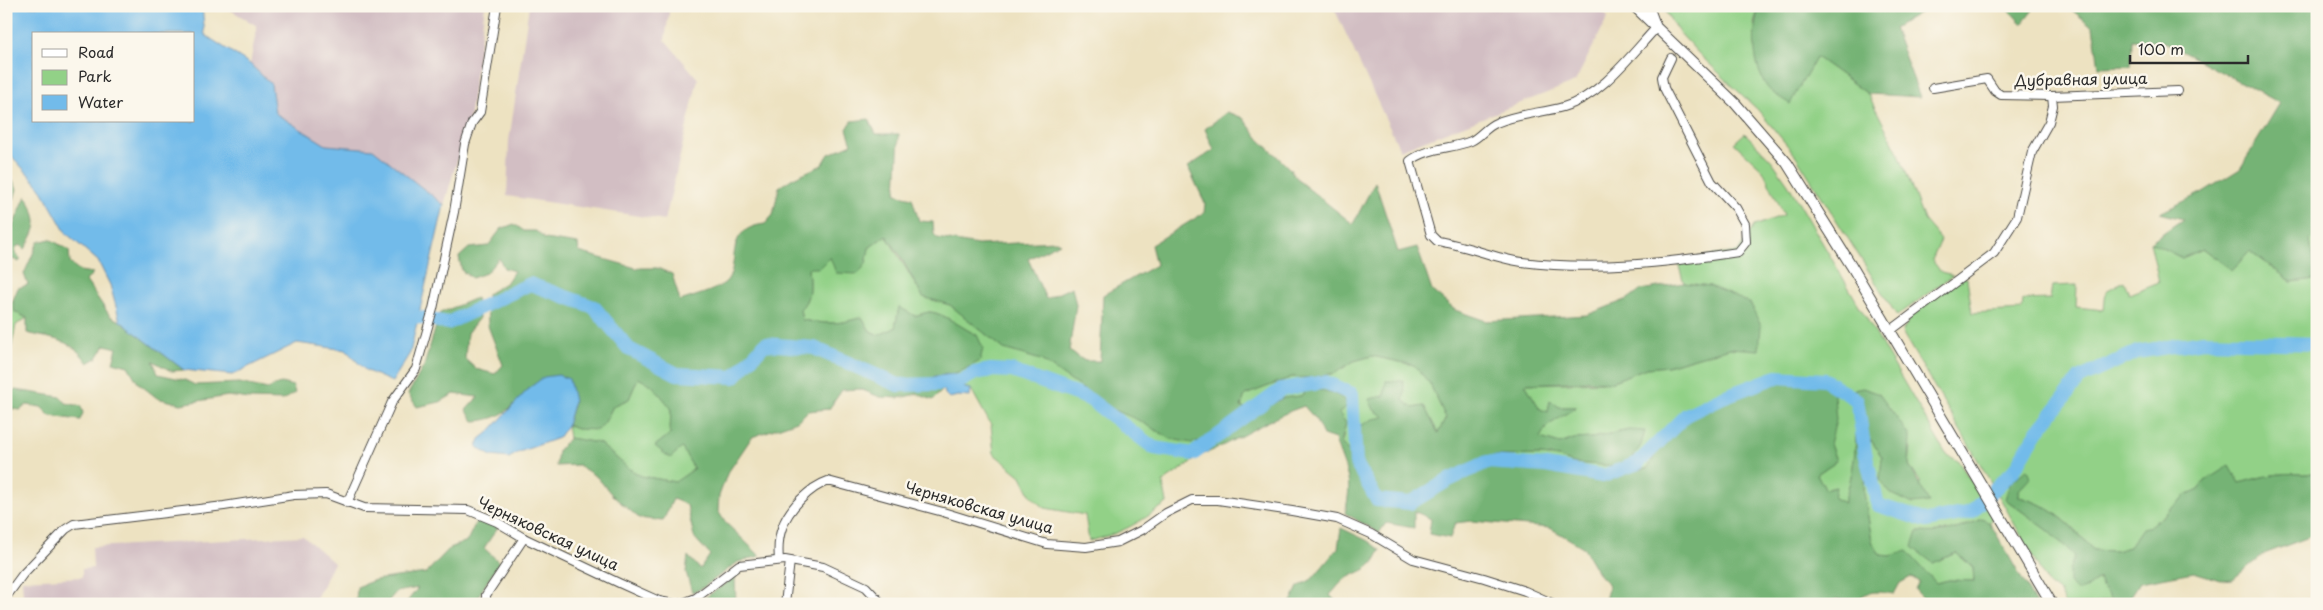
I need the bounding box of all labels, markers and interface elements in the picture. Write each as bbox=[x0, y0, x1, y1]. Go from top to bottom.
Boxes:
legend bbox=[32, 32, 195, 122]
scale bar bbox=[2130, 32, 2248, 64]
text: 100 m bbox=[2138, 37, 2184, 60]
text: Road bbox=[78, 40, 114, 63]
text: Park bbox=[78, 64, 112, 87]
street label: Дубравная улица bbox=[2014, 66, 2148, 91]
text: Water bbox=[78, 90, 123, 113]
street label: Черняковская улица bbox=[902, 474, 1057, 539]
street label: Черняковская улица bbox=[474, 490, 624, 576]

